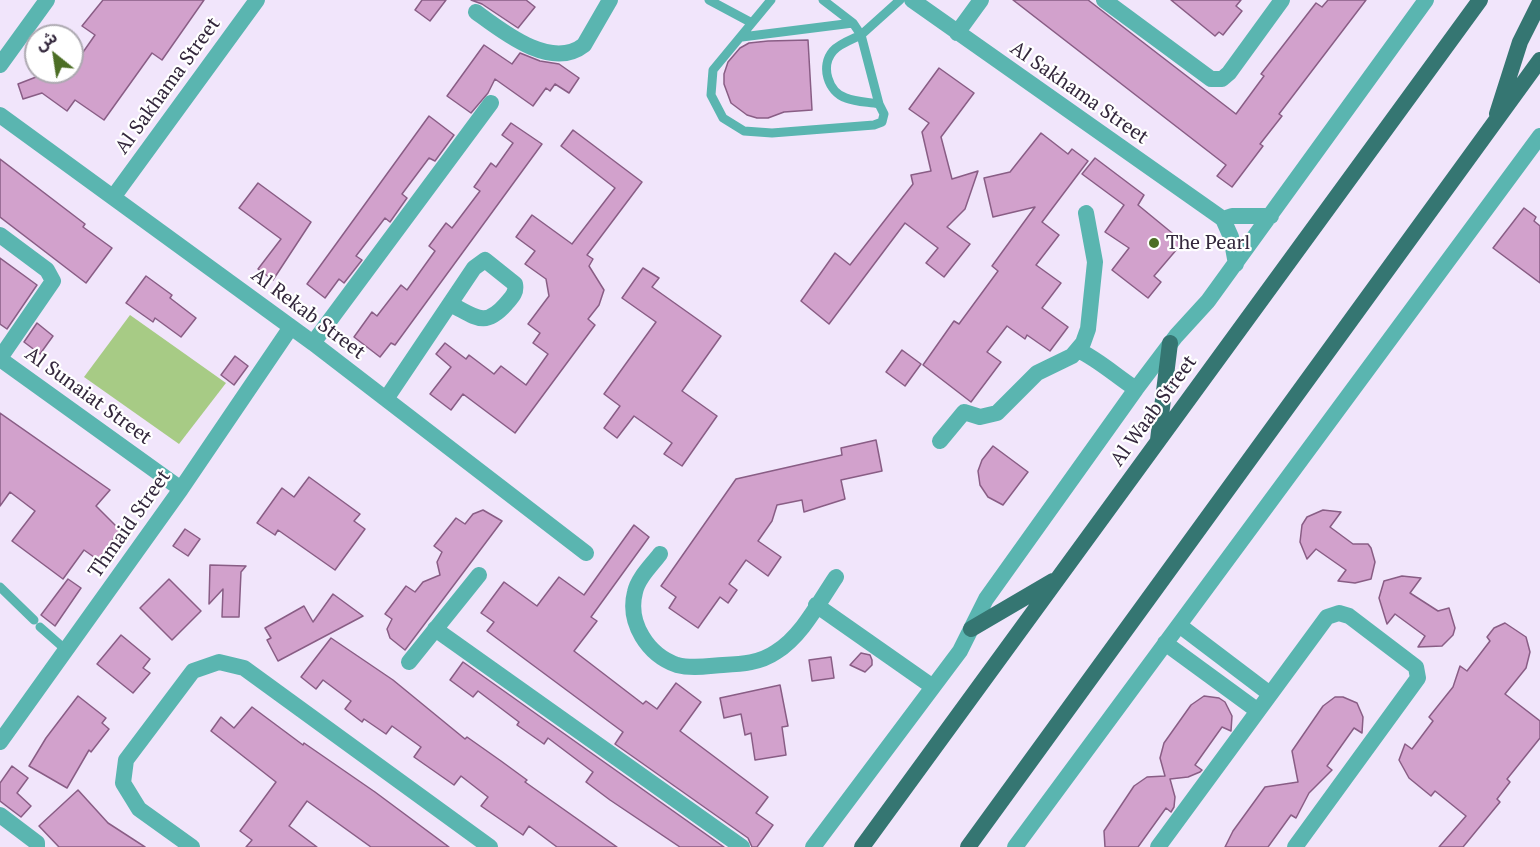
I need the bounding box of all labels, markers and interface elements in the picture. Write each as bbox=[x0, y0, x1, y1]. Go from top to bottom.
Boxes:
street label: Al Sakhama Street bbox=[110, 13, 226, 159]
north arrow bbox=[24, 24, 84, 84]
text: ش bbox=[31, 25, 61, 55]
street label: Al Sakhama Street bbox=[1005, 36, 1153, 150]
place label: The Pearl bbox=[1166, 231, 1250, 255]
marker: The Pearl bbox=[1147, 236, 1161, 250]
street label: Al Rekab Street bbox=[246, 263, 370, 365]
street label: Al Sunaiat Street bbox=[20, 342, 156, 450]
street label: Al Waab Street bbox=[1106, 351, 1202, 471]
street label: Thmaid Street bbox=[84, 465, 176, 583]

